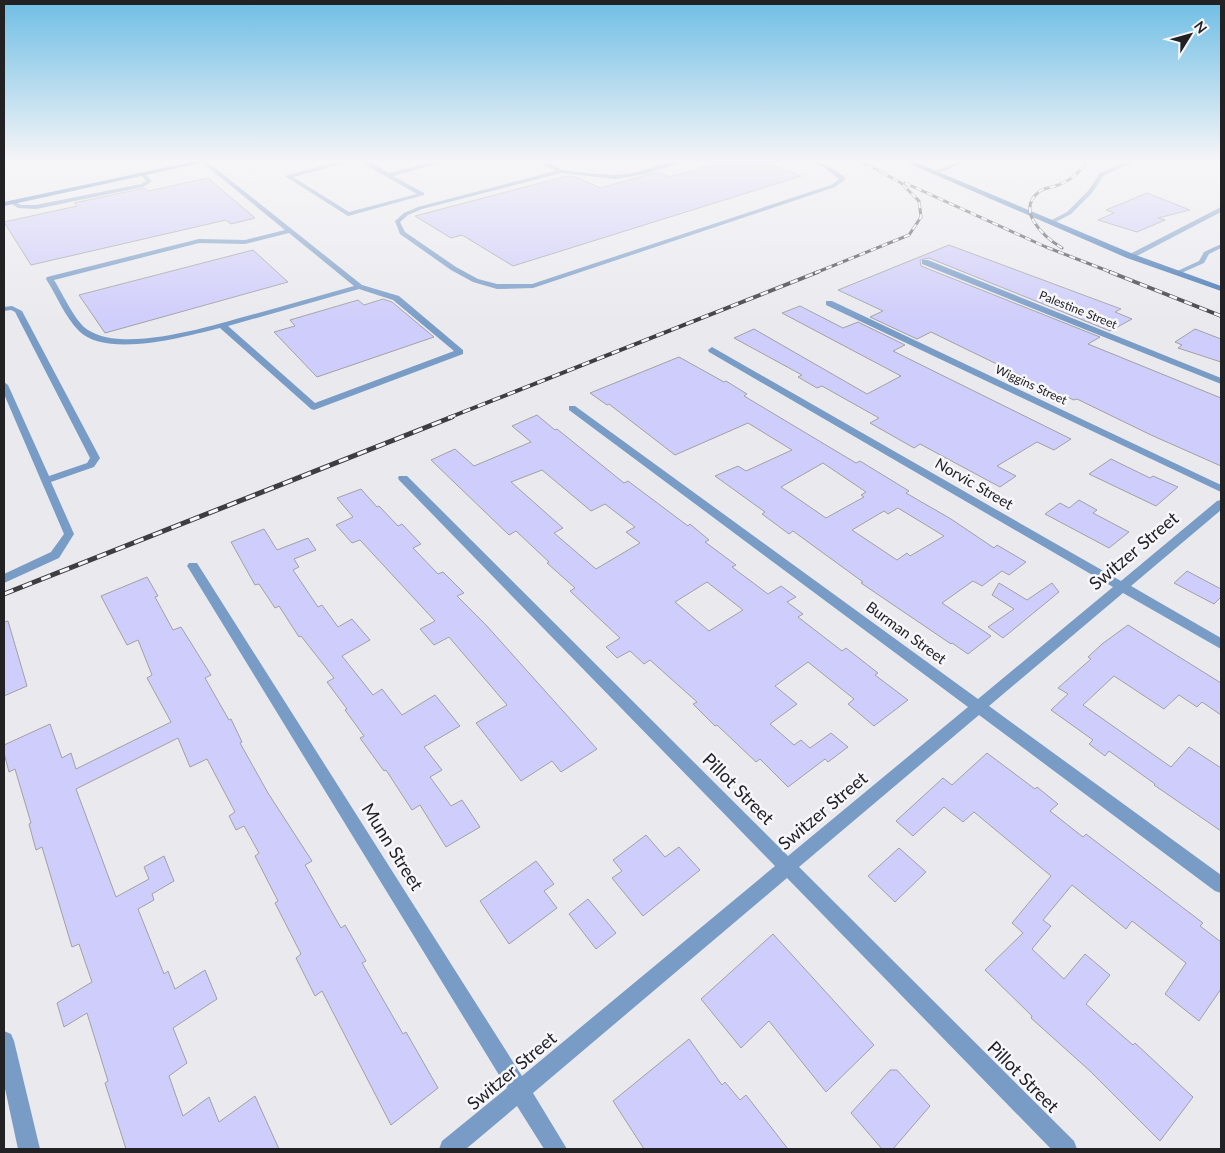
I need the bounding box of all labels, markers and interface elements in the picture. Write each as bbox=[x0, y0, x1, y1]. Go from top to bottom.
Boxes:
north arrow bbox=[1165, 10, 1215, 60]
text: N bbox=[1191, 17, 1211, 36]
street label: Palestine Street bbox=[1037, 287, 1120, 332]
street label: Wiggins Street bbox=[993, 361, 1070, 408]
street label: Norvic Street bbox=[932, 454, 1017, 513]
street label: Switzer Street bbox=[1084, 506, 1183, 594]
street label: Burman Street bbox=[863, 597, 951, 668]
street label: Pillot Street bbox=[698, 748, 779, 829]
street label: Switzer Street bbox=[773, 766, 872, 854]
street label: Munn Street bbox=[357, 799, 429, 895]
street label: Switzer Street bbox=[462, 1026, 561, 1114]
street label: Pillot Street bbox=[983, 1036, 1064, 1117]

